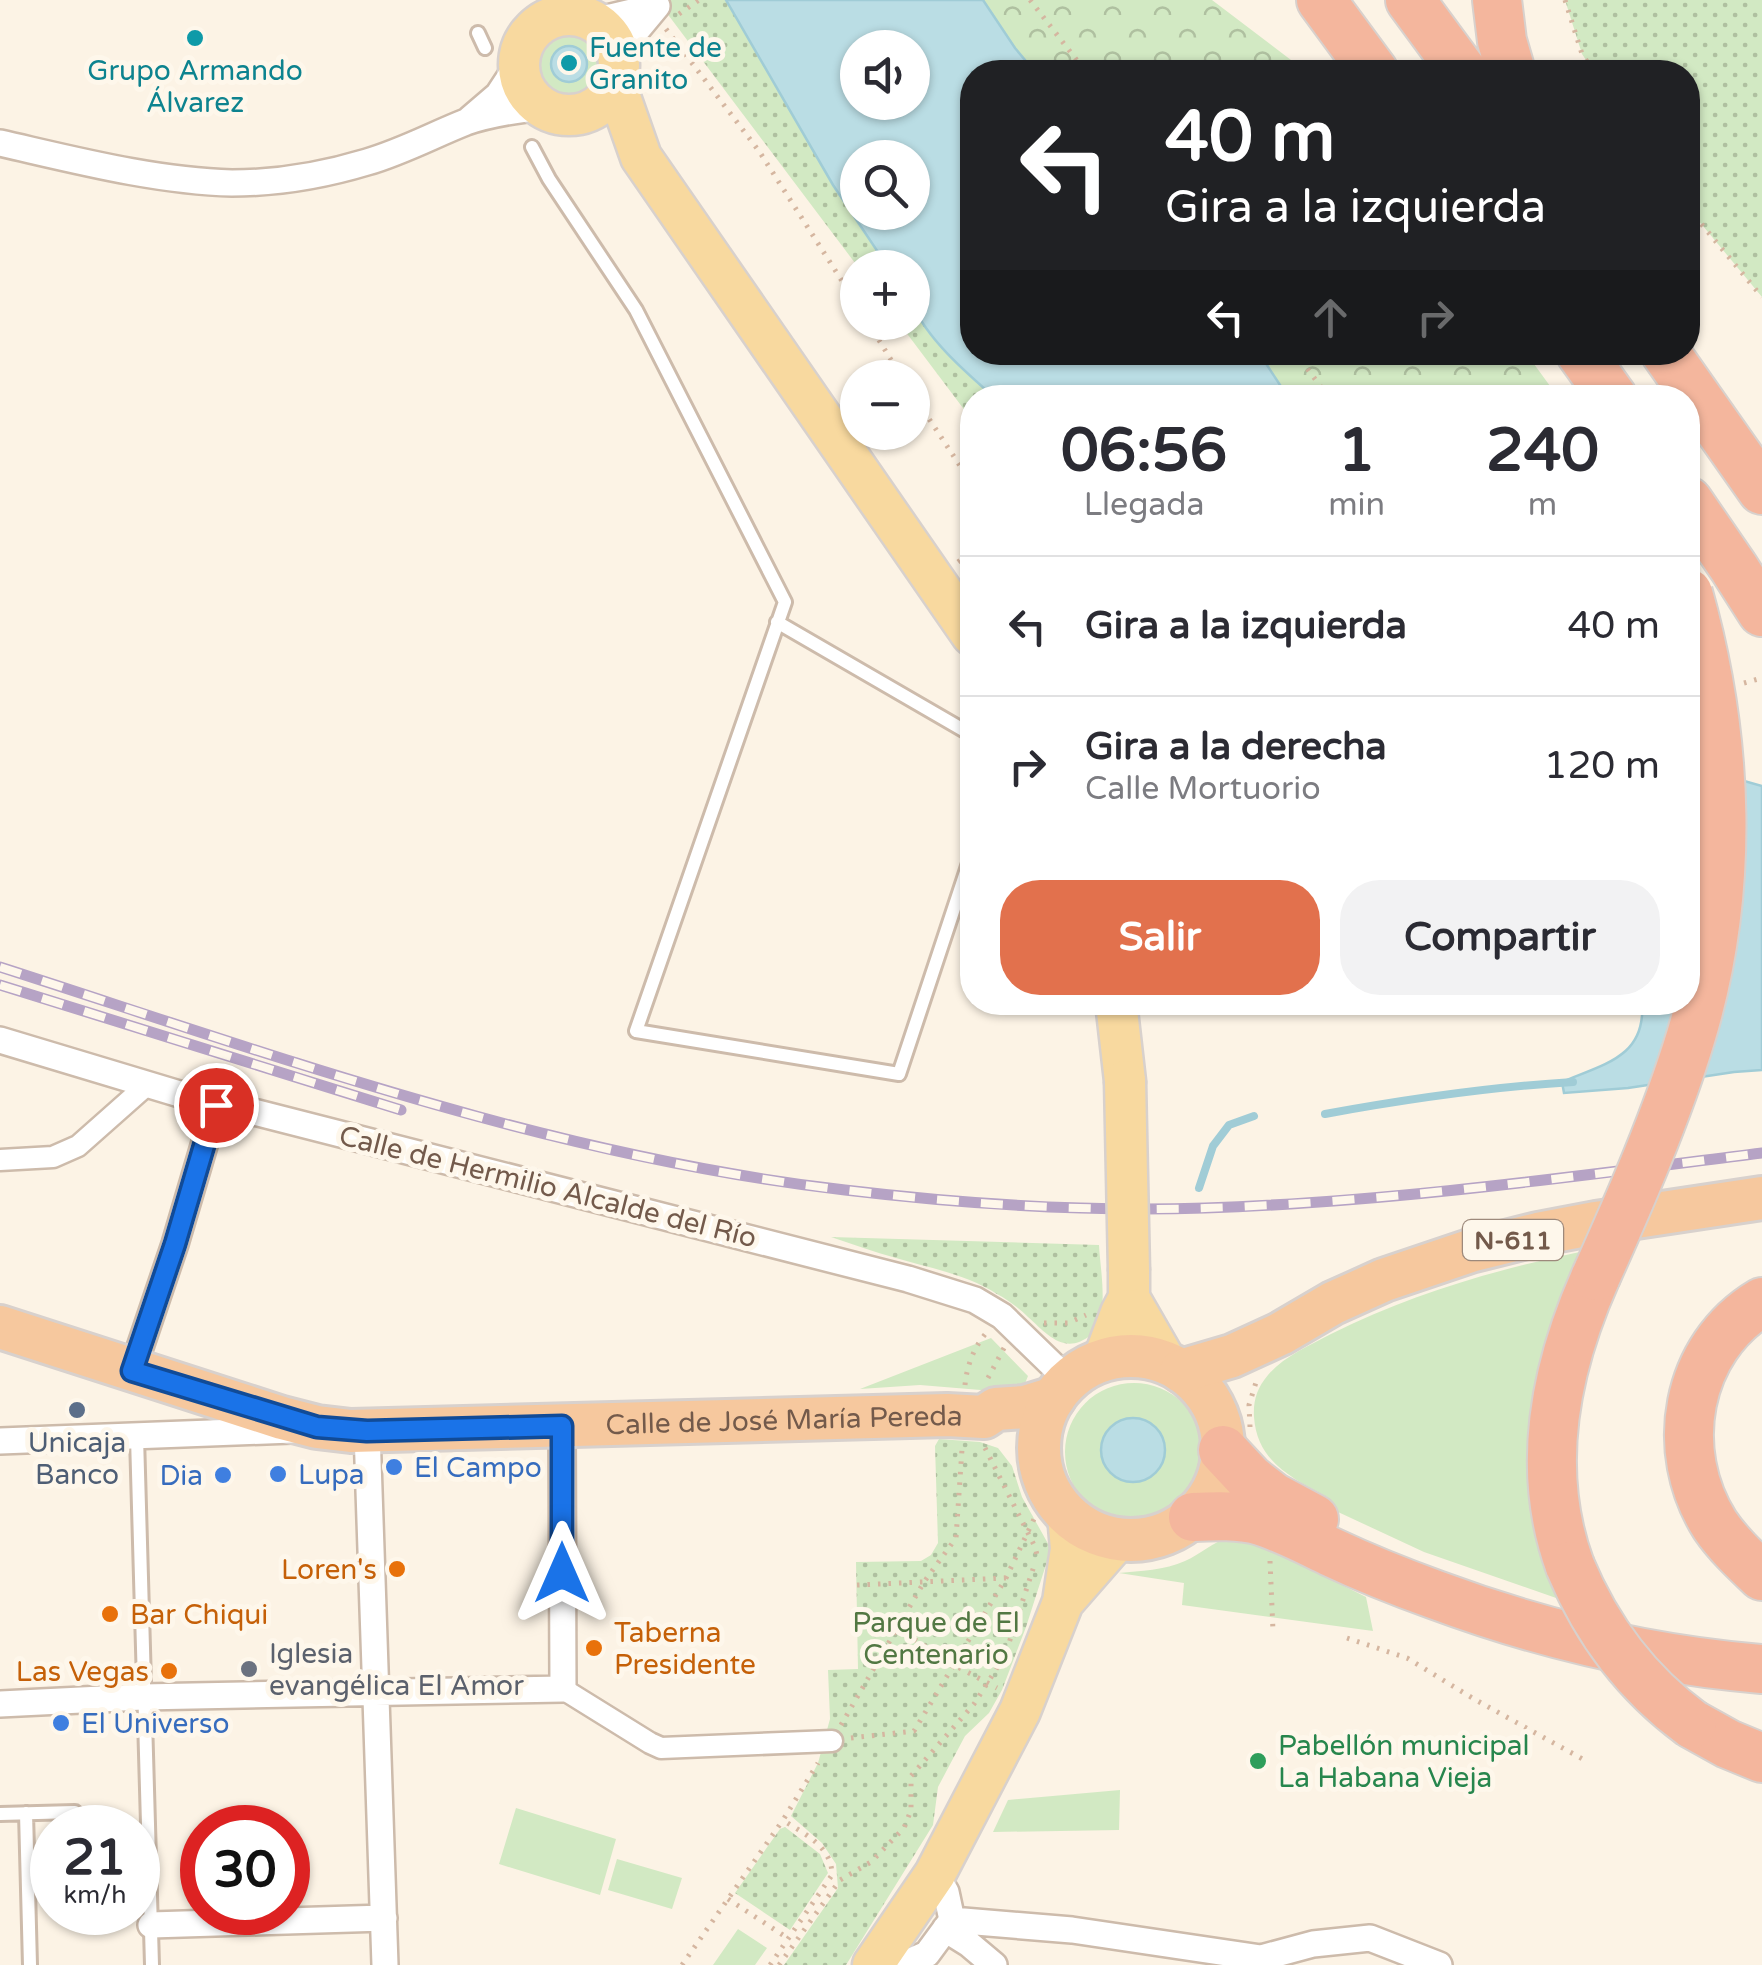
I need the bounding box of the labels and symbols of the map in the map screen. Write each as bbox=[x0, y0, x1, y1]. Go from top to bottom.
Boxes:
marker: Grupo Armando Álvarez bbox=[184, 27, 206, 49]
place label: Fuente de Granito bbox=[589, 31, 722, 97]
marker: Fuente de Granito bbox=[558, 52, 580, 74]
place label: Grupo Armando Álvarez bbox=[87, 54, 303, 120]
pin bbox=[174, 1063, 259, 1148]
street label: Calle de Hermilio Alcalde del Río bbox=[335, 1119, 760, 1255]
road number: N-611 bbox=[1463, 1220, 1563, 1260]
marker: Unicaja Banco bbox=[66, 1399, 88, 1421]
street label: Calle de José María Pereda bbox=[605, 1399, 964, 1442]
place label: Unicaja Banco bbox=[28, 1426, 126, 1492]
place label: El Campo bbox=[414, 1451, 542, 1485]
marker: El Campo bbox=[383, 1456, 405, 1478]
place label: Lupa bbox=[298, 1458, 365, 1492]
place label: Dia bbox=[160, 1459, 203, 1493]
marker: Lupa bbox=[267, 1463, 289, 1485]
marker: Dia bbox=[212, 1464, 234, 1486]
position arrow bbox=[510, 1521, 614, 1625]
place label: Loren's bbox=[281, 1553, 377, 1587]
marker: Loren's bbox=[386, 1558, 408, 1580]
place label: Bar Chiqui bbox=[130, 1598, 268, 1632]
marker: Bar Chiqui bbox=[99, 1603, 121, 1625]
park label: Parque de El Centenario bbox=[852, 1606, 1020, 1672]
place label: Taberna Presidente bbox=[614, 1616, 756, 1682]
place label: Iglesia evangélica El Amor bbox=[269, 1637, 524, 1703]
marker: Taberna Presidente bbox=[583, 1637, 605, 1659]
place label: Las Vegas bbox=[16, 1655, 149, 1689]
marker: Iglesia evangélica El Amor bbox=[238, 1658, 260, 1680]
marker: Las Vegas bbox=[158, 1660, 180, 1682]
place label: El Universo bbox=[81, 1707, 230, 1741]
marker: El Universo bbox=[50, 1712, 72, 1734]
place label: Pabellón municipal La Habana Vieja bbox=[1278, 1729, 1530, 1795]
marker: Pabellón municipal La Habana Vieja bbox=[1247, 1750, 1269, 1772]
speed limit sign: 30 bbox=[180, 1805, 310, 1935]

